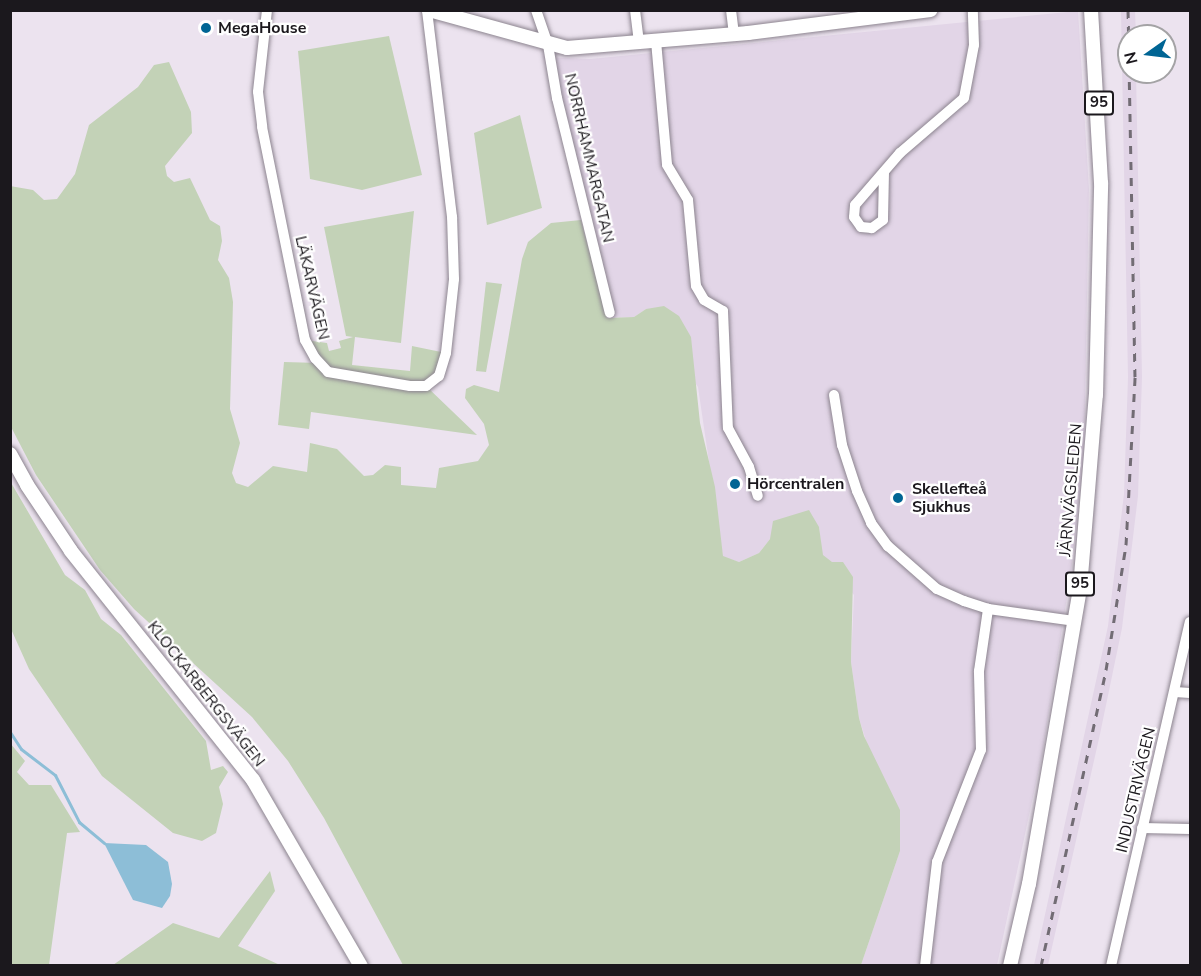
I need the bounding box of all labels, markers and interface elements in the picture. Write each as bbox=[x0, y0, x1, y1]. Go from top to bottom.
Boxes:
place label: MegaHouse bbox=[218, 18, 306, 38]
marker: MegaHouse bbox=[199, 21, 213, 35]
north arrow bbox=[1117, 24, 1177, 84]
text: N bbox=[1119, 49, 1144, 66]
street label: NORRHAMMARGATAN bbox=[560, 72, 618, 244]
road number: 95 bbox=[1084, 91, 1114, 115]
street label: LÄKARVÄGEN bbox=[291, 234, 333, 342]
street label: JÄRNVÄGSLEDEN bbox=[1056, 423, 1086, 557]
place label: Hörcentralen bbox=[747, 474, 844, 494]
marker: Hörcentralen bbox=[728, 477, 742, 491]
place label: Skellefteå Sjukhus bbox=[912, 479, 987, 517]
marker: Skellefteå Sjukhus bbox=[889, 489, 907, 507]
road number: 95 bbox=[1065, 572, 1095, 596]
street label: KLOCKARBERGSVÄGEN bbox=[143, 617, 269, 771]
street label: INDUSTRIVÄGEN bbox=[1112, 726, 1160, 854]

